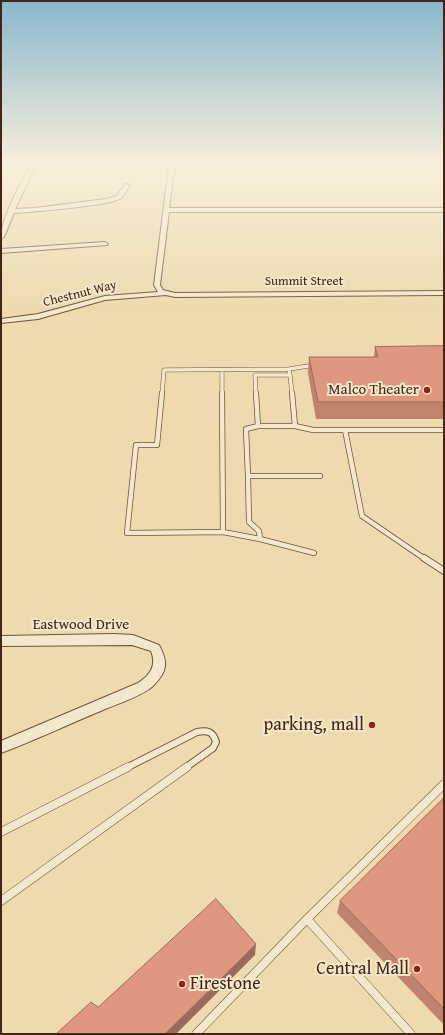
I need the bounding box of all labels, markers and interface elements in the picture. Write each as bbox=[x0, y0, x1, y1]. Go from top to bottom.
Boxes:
street label: Summit Street bbox=[265, 274, 343, 290]
street label: Chestnut Way bbox=[42, 277, 118, 311]
place label: Malco Theater bbox=[328, 381, 419, 399]
marker: Malco Theater bbox=[422, 385, 432, 395]
street label: Eastwood Drive bbox=[33, 616, 129, 634]
place label: parking, mall bbox=[263, 714, 364, 736]
marker: parking, mall bbox=[367, 720, 377, 730]
place label: Central Mall bbox=[316, 958, 409, 980]
marker: Central Mall bbox=[412, 964, 422, 974]
place label: Firestone bbox=[190, 973, 261, 995]
marker: Firestone bbox=[177, 979, 187, 989]

